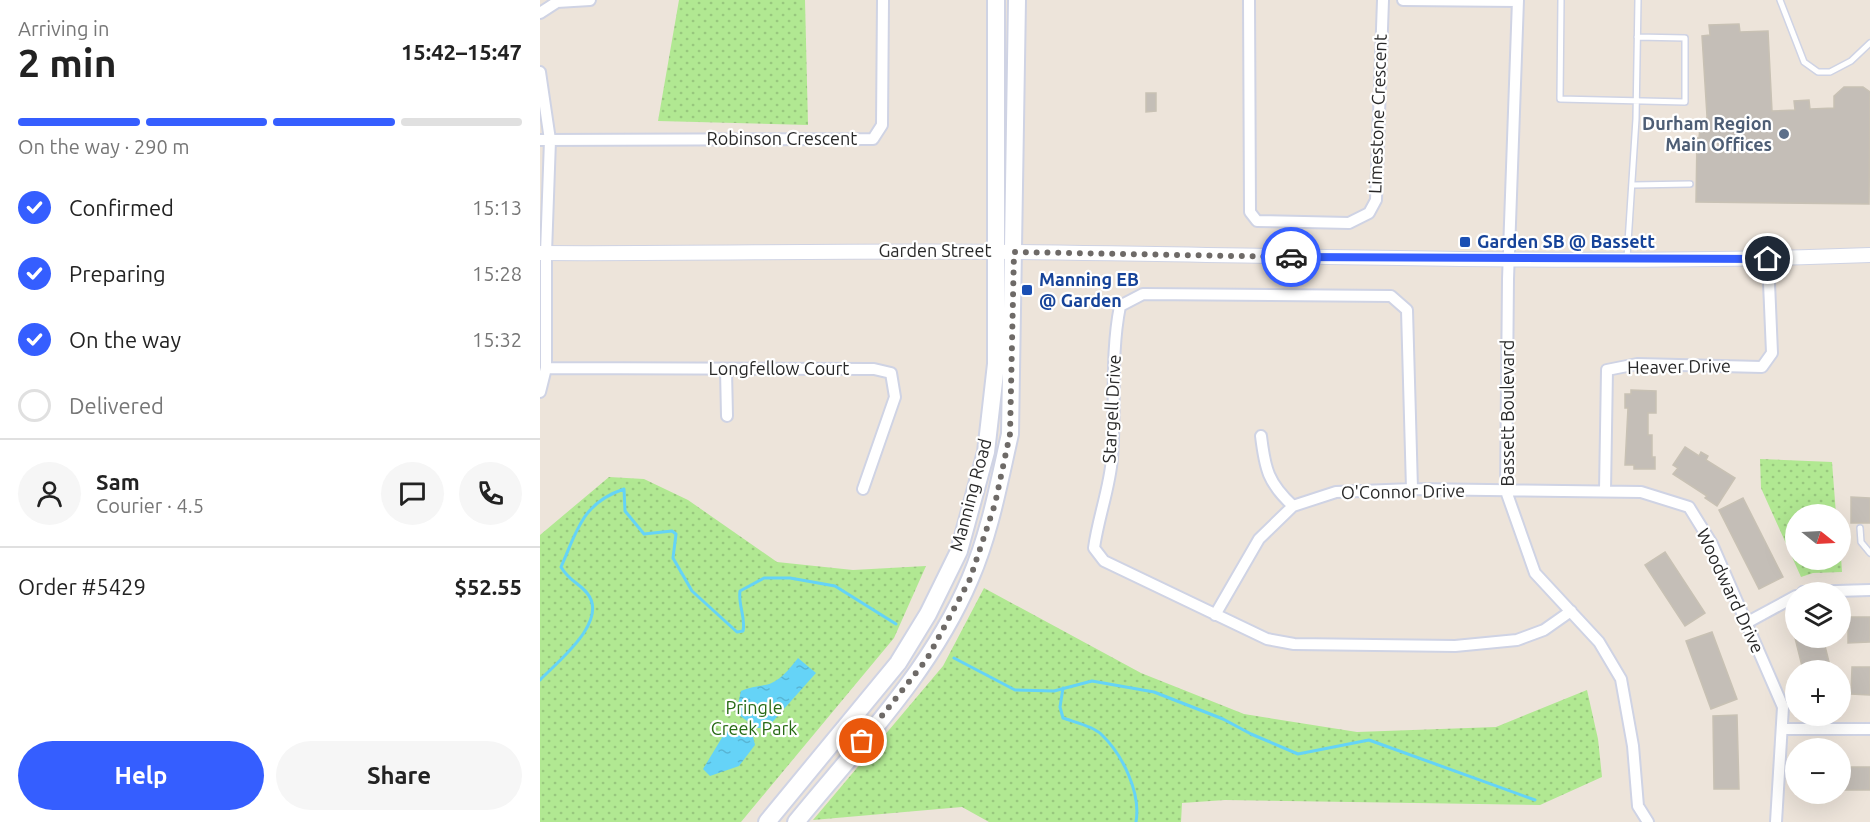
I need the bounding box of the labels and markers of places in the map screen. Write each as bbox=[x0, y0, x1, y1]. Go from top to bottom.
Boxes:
place label: Durham Region Main Offices bbox=[1642, 113, 1772, 154]
marker: Durham Region Main Offices bbox=[1777, 127, 1791, 141]
place label: Garden SB @ Bassett bbox=[1477, 231, 1655, 251]
pin bbox=[1742, 233, 1793, 284]
marker: Garden SB @ Bassett bbox=[1458, 235, 1472, 249]
place label: Manning EB @ Garden bbox=[1039, 269, 1139, 310]
marker: Manning EB @ Garden bbox=[1020, 283, 1034, 297]
pin bbox=[836, 715, 887, 766]

